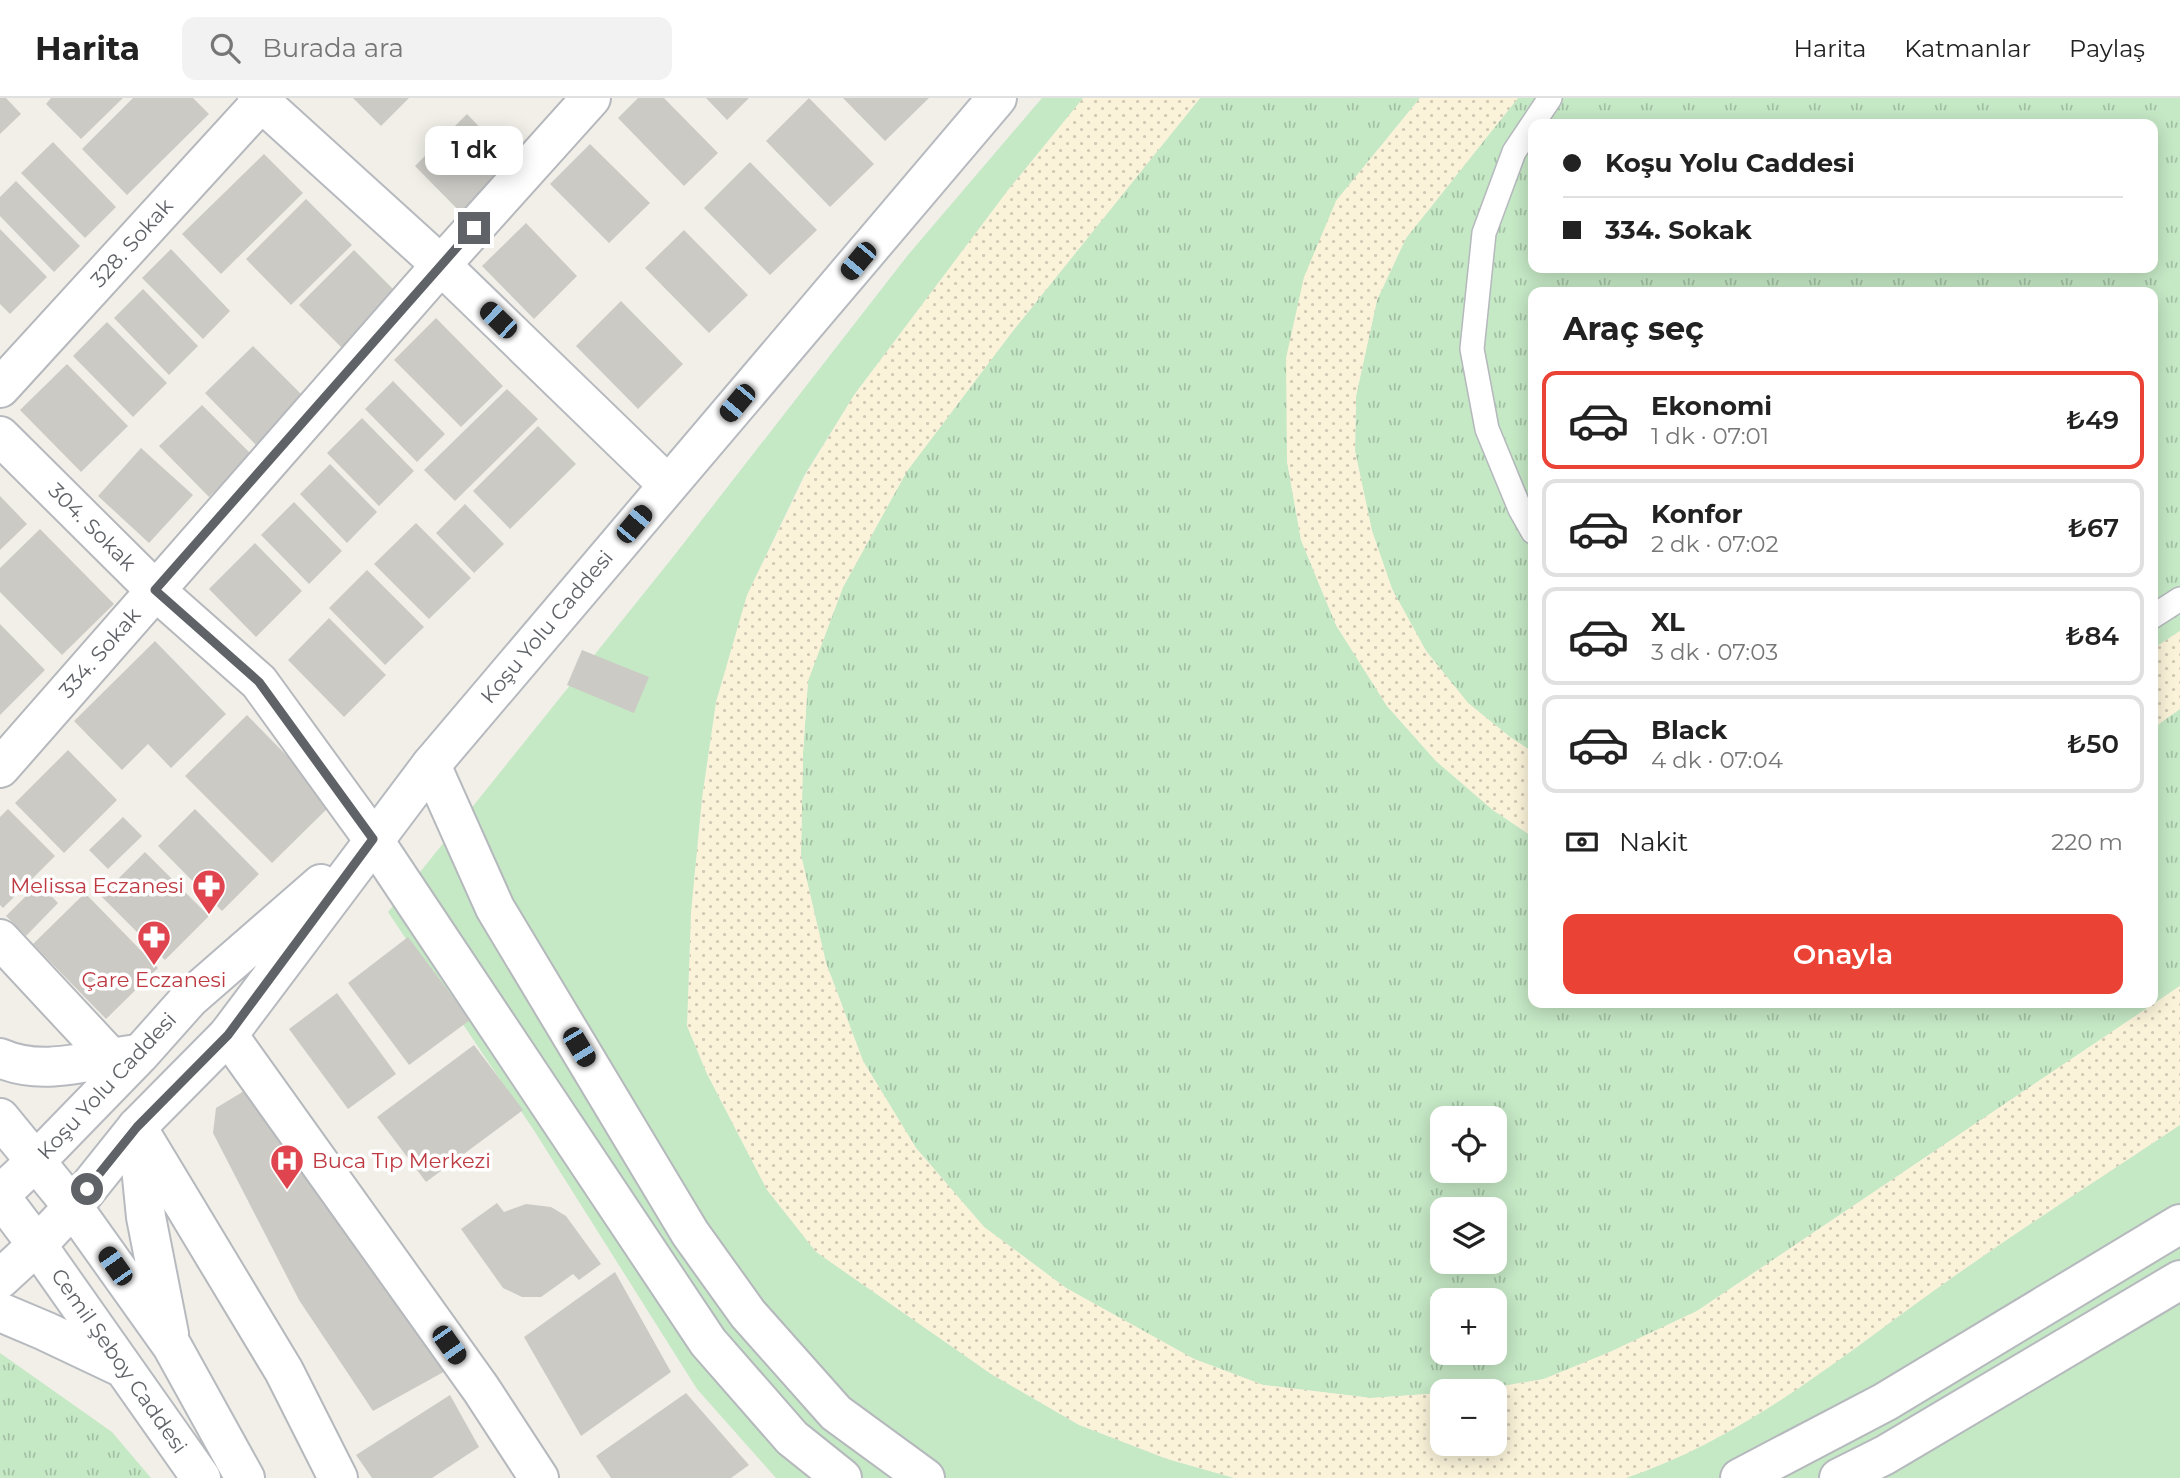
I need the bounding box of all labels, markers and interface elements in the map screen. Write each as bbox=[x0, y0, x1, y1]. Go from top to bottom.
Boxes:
search box bbox=[182, 17, 672, 80]
text: Harita bbox=[35, 28, 140, 68]
icon: search bbox=[206, 29, 244, 67]
text: Burada ara bbox=[262, 32, 404, 64]
text: Harita bbox=[1794, 34, 1866, 63]
text: Katmanlar bbox=[1904, 34, 2031, 63]
text: Paylaş bbox=[2069, 34, 2145, 63]
callout: 1 dk bbox=[425, 127, 523, 176]
text: 1 dk bbox=[451, 136, 497, 164]
text: Koşu Yolu Caddesi bbox=[1605, 147, 1855, 179]
street label: 328. Sokak bbox=[85, 193, 178, 292]
route end bbox=[458, 212, 490, 244]
text: 334. Sokak bbox=[1605, 214, 1752, 246]
car bbox=[837, 238, 880, 284]
car bbox=[476, 298, 521, 342]
text: Araç seç bbox=[1563, 309, 1704, 348]
car bbox=[716, 380, 759, 426]
icon: car bbox=[1567, 389, 1630, 452]
text: Ekonomi bbox=[1651, 390, 1772, 422]
text: ₺49 bbox=[2066, 404, 2119, 436]
text: 1 dk · 07:01 bbox=[1651, 422, 1769, 450]
street label: 304. Sokak bbox=[43, 478, 142, 576]
icon: car bbox=[1567, 497, 1630, 560]
text: Konfor bbox=[1651, 498, 1743, 530]
car bbox=[613, 501, 656, 547]
text: ₺67 bbox=[2068, 512, 2119, 544]
text: 2 dk · 07:02 bbox=[1651, 530, 1779, 558]
street label: Koşu Yolu Caddesi bbox=[475, 545, 618, 708]
street label: 334. Sokak bbox=[54, 602, 146, 703]
icon: car bbox=[1567, 605, 1630, 668]
text: XL bbox=[1651, 606, 1685, 638]
text: ₺84 bbox=[2065, 620, 2119, 652]
text: 3 dk · 07:03 bbox=[1651, 638, 1778, 666]
icon: car bbox=[1567, 713, 1630, 776]
text: Black bbox=[1651, 714, 1727, 746]
text: ₺50 bbox=[2067, 728, 2119, 760]
text: 4 dk · 07:04 bbox=[1651, 746, 1783, 774]
icon: cash bbox=[1563, 823, 1601, 861]
text: Nakit bbox=[1619, 826, 1688, 858]
text: 220 m bbox=[2051, 828, 2123, 856]
pharmacy icon: Melissa Eczanesi bbox=[190, 867, 228, 916]
place label: Melissa Eczanesi bbox=[10, 873, 184, 898]
button: Onayla bbox=[1563, 914, 2123, 994]
pharmacy icon: Çare Eczanesi bbox=[135, 918, 173, 967]
place label: Çare Eczanesi bbox=[82, 967, 226, 992]
street label: Koşu Yolu Caddesi bbox=[32, 1007, 181, 1164]
car bbox=[560, 1024, 599, 1070]
map controls bbox=[1430, 1106, 1507, 1456]
button: locate bbox=[1430, 1106, 1507, 1183]
hospital icon: Buca Tıp Merkezi bbox=[268, 1142, 306, 1191]
place label: Buca Tıp Merkezi bbox=[312, 1148, 491, 1173]
route start bbox=[71, 1173, 103, 1205]
button: layers bbox=[1430, 1197, 1507, 1274]
car bbox=[95, 1243, 136, 1289]
street label: Cemil Şeboy Caddesi bbox=[46, 1263, 193, 1458]
button: + bbox=[1430, 1288, 1507, 1365]
car bbox=[429, 1322, 470, 1368]
button: − bbox=[1430, 1379, 1507, 1456]

